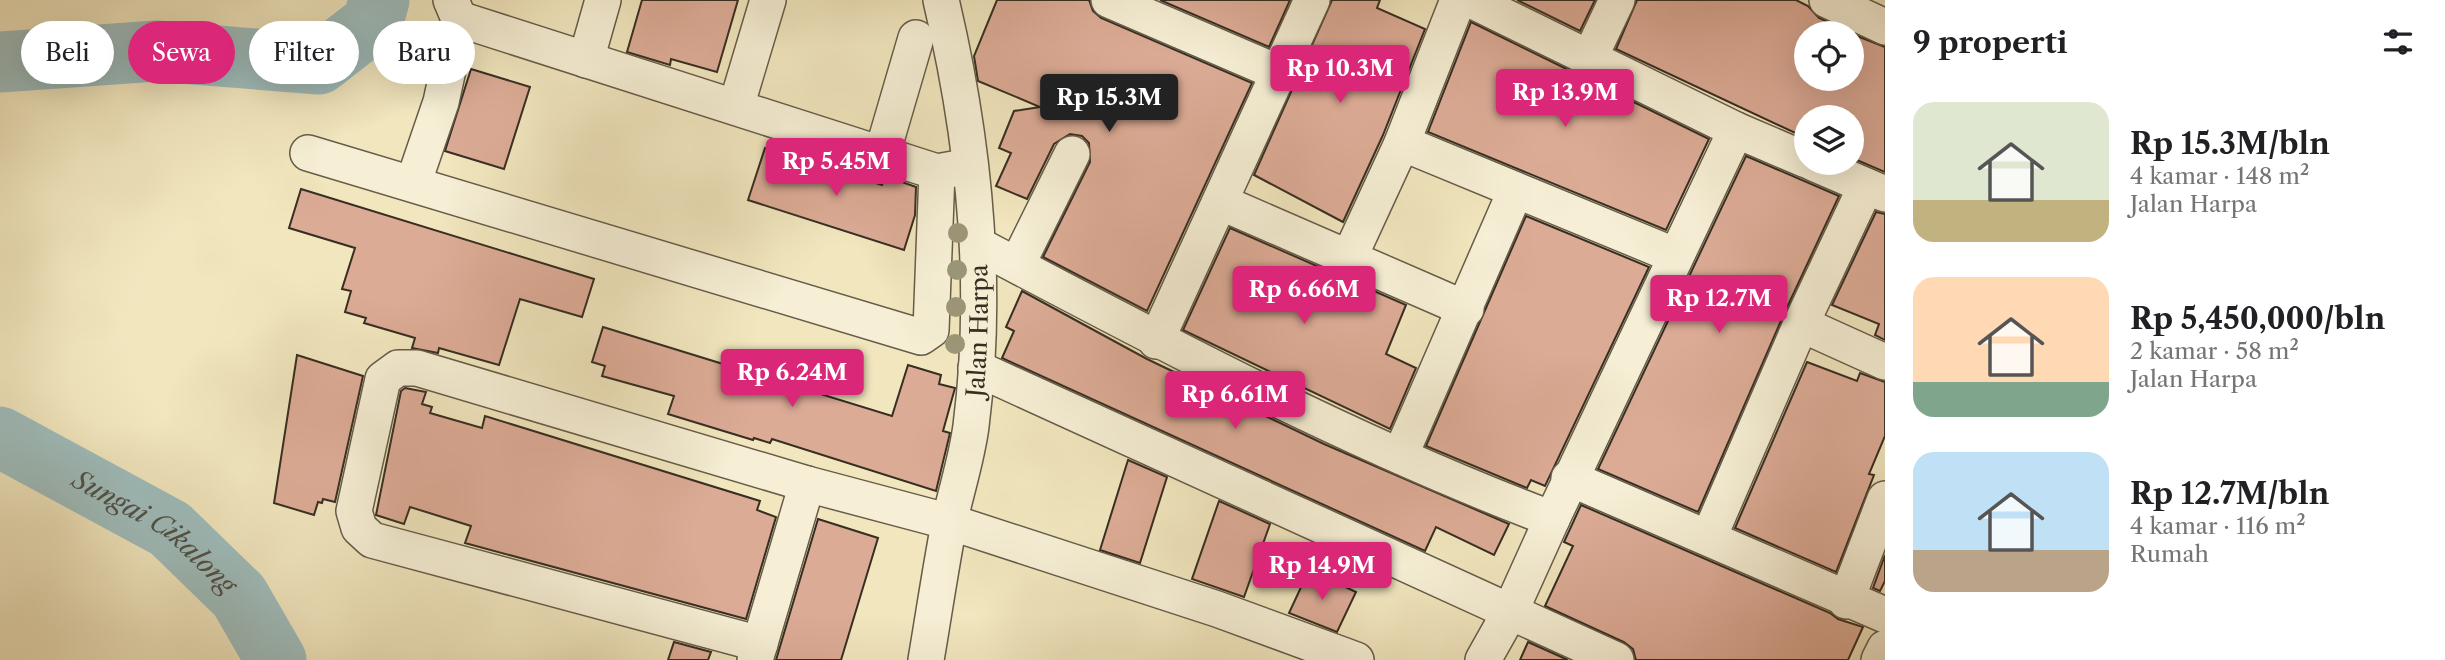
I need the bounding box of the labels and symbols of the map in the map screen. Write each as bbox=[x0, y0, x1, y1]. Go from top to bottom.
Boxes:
pin: Rp 10.3M bbox=[1268, 46, 1412, 105]
pin: Rp 13.9M bbox=[1493, 69, 1637, 129]
pin: Rp 15.3M bbox=[1037, 74, 1181, 134]
pin: Rp 5.45M bbox=[764, 138, 908, 198]
street label: Jalan Harpa bbox=[959, 264, 993, 402]
pin: Rp 6.66M bbox=[1232, 266, 1376, 326]
pin: Rp 12.7M bbox=[1647, 276, 1791, 335]
pin: Rp 6.24M bbox=[720, 350, 864, 409]
pin: Rp 6.61M bbox=[1163, 372, 1307, 431]
water label: Sungai Cikalong bbox=[65, 462, 245, 602]
pin: Rp 14.9M bbox=[1250, 542, 1394, 602]

